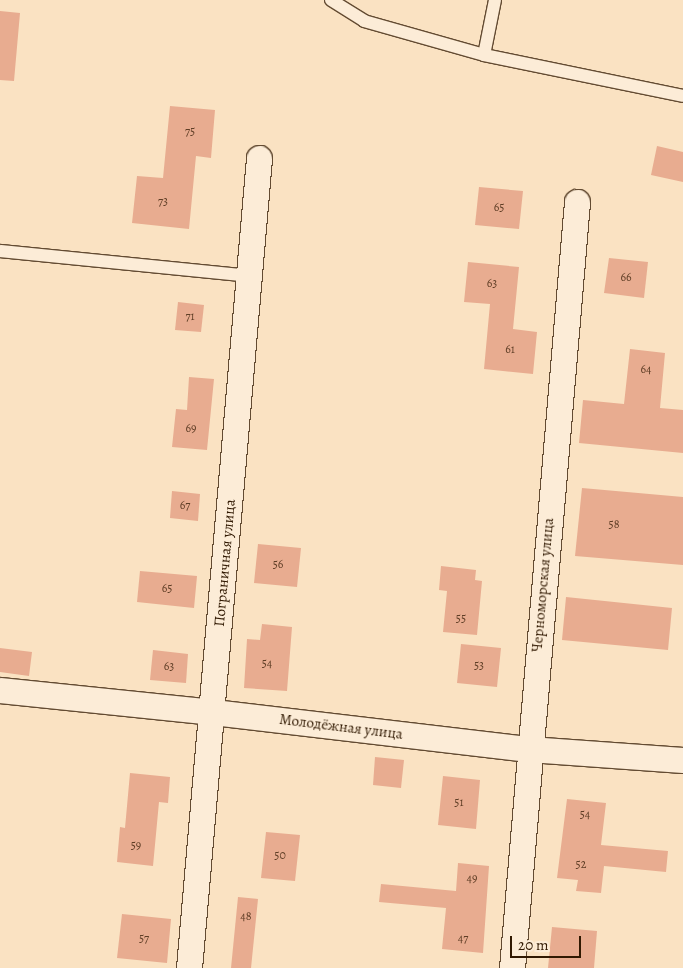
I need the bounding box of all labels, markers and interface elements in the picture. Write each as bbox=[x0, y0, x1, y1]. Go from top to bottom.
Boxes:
house number: 75 bbox=[185, 125, 195, 139]
house number: 73 bbox=[158, 195, 168, 209]
house number: 65 bbox=[494, 201, 504, 215]
house number: 66 bbox=[620, 271, 632, 285]
house number: 63 bbox=[487, 277, 497, 291]
house number: 71 bbox=[185, 310, 195, 324]
house number: 61 bbox=[505, 343, 515, 357]
house number: 64 bbox=[641, 363, 651, 377]
house number: 69 bbox=[185, 422, 197, 436]
house number: 67 bbox=[180, 499, 190, 513]
street label: Пограничная улица bbox=[210, 499, 240, 627]
street label: Черноморская улица bbox=[528, 517, 558, 653]
house number: 58 bbox=[609, 518, 619, 532]
house number: 56 bbox=[273, 558, 283, 572]
house number: 65 bbox=[162, 582, 172, 596]
house number: 55 bbox=[456, 612, 466, 626]
house number: 54 bbox=[262, 657, 272, 671]
house number: 53 bbox=[474, 659, 484, 673]
house number: 63 bbox=[164, 660, 174, 674]
street label: Молодёжная улица bbox=[278, 710, 404, 744]
house number: 51 bbox=[454, 796, 464, 810]
house number: 54 bbox=[580, 808, 590, 822]
house number: 59 bbox=[131, 839, 141, 853]
house number: 50 bbox=[274, 849, 286, 863]
house number: 52 bbox=[576, 858, 586, 872]
house number: 49 bbox=[467, 872, 477, 886]
house number: 48 bbox=[240, 910, 252, 924]
scale bar bbox=[513, 926, 584, 958]
house number: 57 bbox=[139, 932, 149, 946]
house number: 47 bbox=[458, 932, 468, 946]
text: 20 m bbox=[518, 935, 549, 955]

